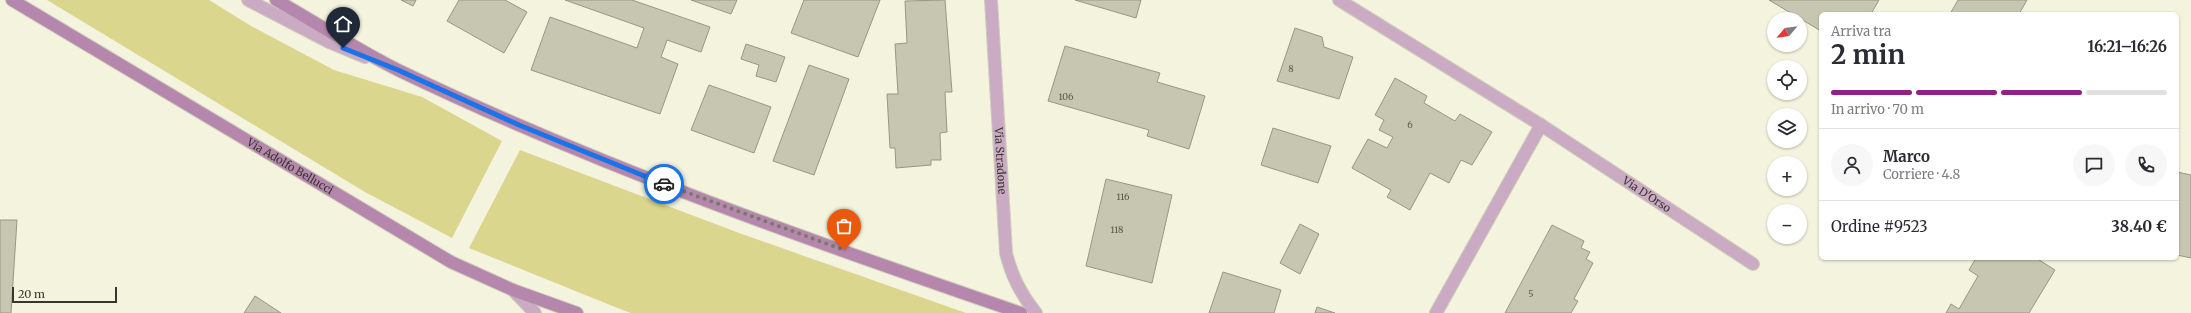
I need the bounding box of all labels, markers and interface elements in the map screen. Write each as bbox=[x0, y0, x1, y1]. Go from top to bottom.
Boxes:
pin bbox=[326, 7.0, 360, 48]
north arrow bbox=[1767, 12, 1807, 52]
map controls bbox=[1767, 12, 1807, 244]
icon: home bbox=[332, 13, 354, 35]
text: Arriva tra bbox=[1831, 23, 1891, 40]
text: 16:21–16:26 bbox=[2088, 37, 2167, 56]
text: 2 min bbox=[1831, 38, 1905, 71]
button: locate bbox=[1767, 60, 1807, 100]
house number: 8 bbox=[1288, 63, 1294, 74]
house number: 106 bbox=[1059, 91, 1074, 102]
text: In arrivo · 70 m bbox=[1831, 101, 1924, 118]
button: layers bbox=[1767, 108, 1807, 148]
house number: 6 bbox=[1407, 119, 1413, 130]
street label: Via Stradone bbox=[991, 126, 1010, 195]
street label: Via Adolfo Bellucci bbox=[244, 134, 336, 197]
button: person bbox=[1831, 144, 1873, 186]
button: chat bbox=[2073, 144, 2115, 186]
button: phone bbox=[2125, 144, 2167, 186]
text: Marco bbox=[1883, 147, 1930, 166]
button: + bbox=[1767, 156, 1807, 196]
courier bbox=[644, 164, 684, 204]
text: Corriere · 4.8 bbox=[1883, 166, 1960, 183]
icon: car bbox=[653, 173, 675, 195]
street label: Via D'Orso bbox=[1619, 173, 1674, 216]
house number: 116 bbox=[1117, 191, 1130, 202]
button: − bbox=[1767, 204, 1807, 244]
pin bbox=[827, 209, 861, 250]
icon: bag bbox=[833, 215, 855, 237]
text: Ordine #9523 bbox=[1831, 217, 1928, 236]
text: 38.40 € bbox=[2111, 217, 2167, 236]
house number: 118 bbox=[1111, 224, 1123, 235]
scale bar bbox=[12, 285, 117, 304]
text: 20 m bbox=[18, 287, 45, 301]
house number: 5 bbox=[1528, 288, 1534, 299]

